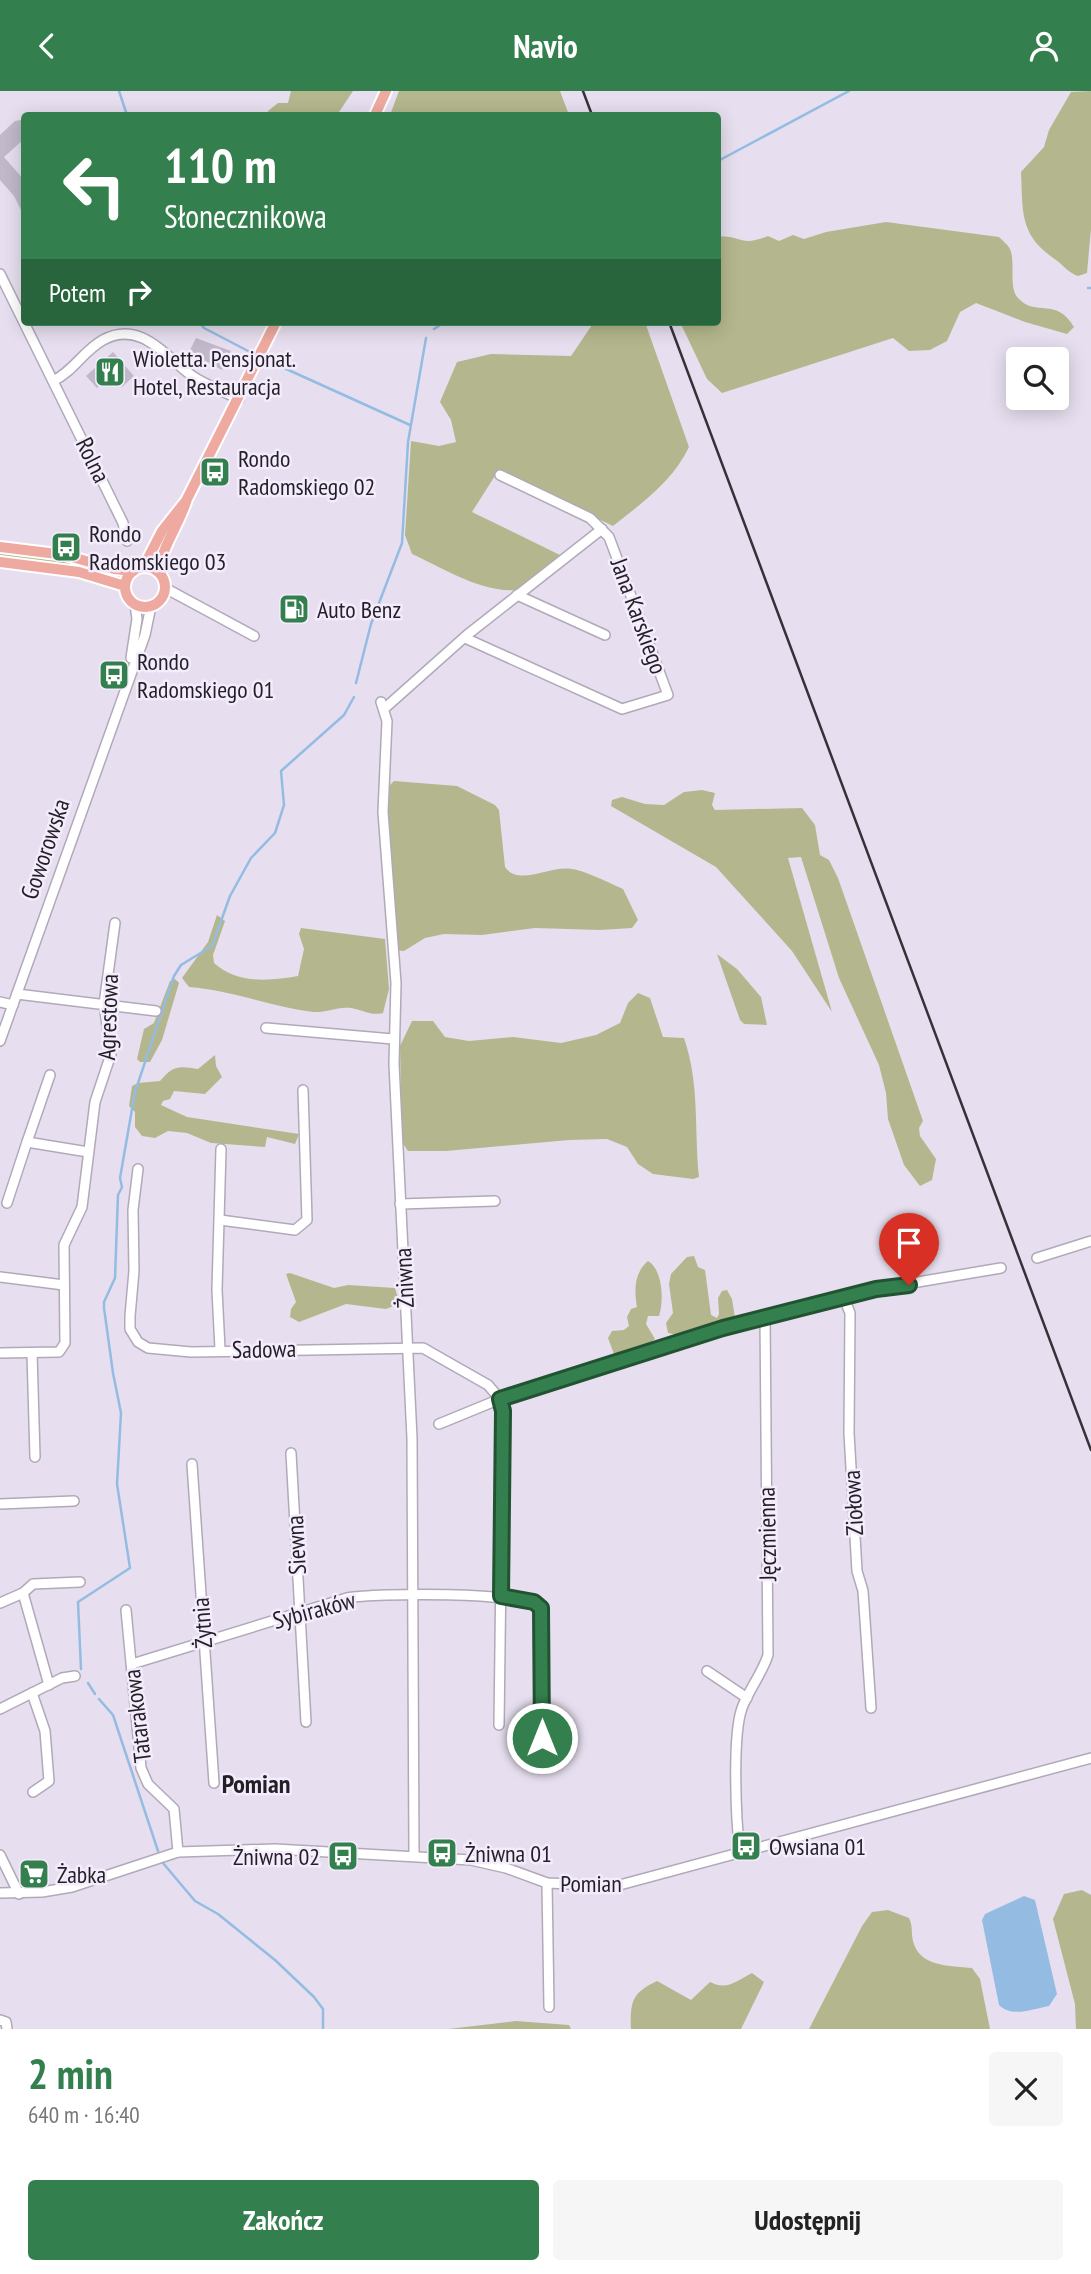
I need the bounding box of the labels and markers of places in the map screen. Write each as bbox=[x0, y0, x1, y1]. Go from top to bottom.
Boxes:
place label: Wioletta. Pensjonat. Hotel, Restauracja bbox=[133, 343, 296, 402]
restaurant icon: Wioletta. Pensjonat. Hotel, Restauracja bbox=[93, 355, 127, 389]
place label: Rondo Radomskiego 02 bbox=[238, 443, 375, 502]
bus stop icon: Rondo Radomskiego 02 bbox=[198, 455, 232, 489]
place label: Rondo Radomskiego 03 bbox=[89, 518, 226, 577]
bus stop icon: Rondo Radomskiego 03 bbox=[49, 530, 83, 564]
fuel station icon: Auto Benz bbox=[277, 592, 311, 626]
place label: Auto Benz bbox=[317, 594, 401, 625]
place label: Rondo Radomskiego 01 bbox=[137, 646, 274, 705]
bus stop icon: Rondo Radomskiego 01 bbox=[97, 658, 131, 692]
pin bbox=[879, 1213, 939, 1285]
bus stop icon: Owsiana 01 bbox=[729, 1829, 763, 1863]
place label: Owsiana 01 bbox=[769, 1831, 866, 1862]
bus stop icon: Żniwna 01 bbox=[425, 1836, 459, 1870]
place label: Żniwna 01 bbox=[465, 1838, 552, 1869]
bus stop icon: Żniwna 02 bbox=[326, 1839, 360, 1873]
place label: Żniwna 02 bbox=[233, 1841, 320, 1872]
supermarket icon: Żabka bbox=[17, 1857, 51, 1891]
place label: Żabka bbox=[57, 1859, 106, 1890]

